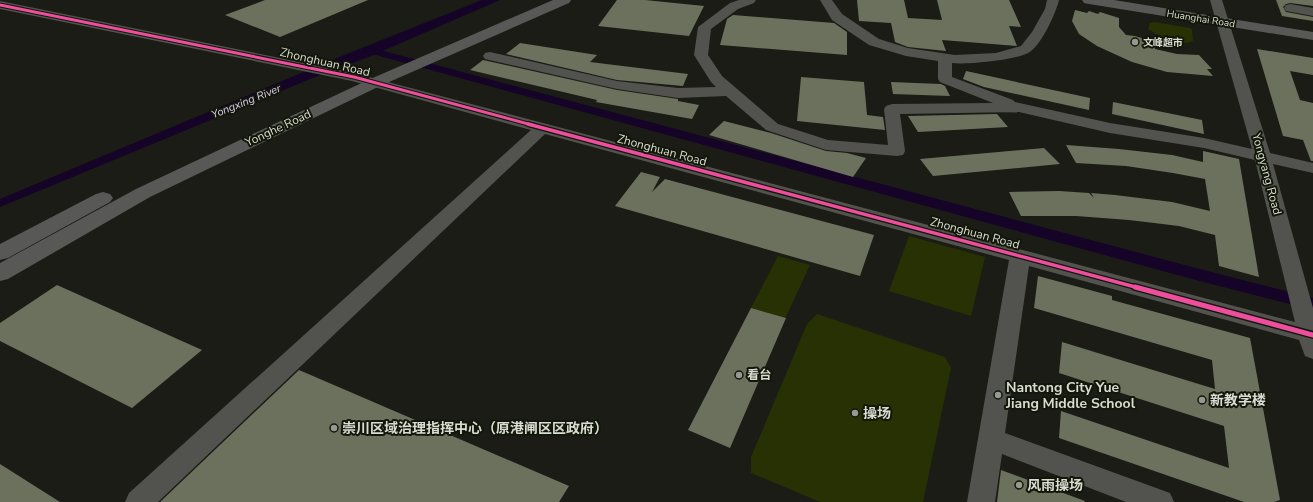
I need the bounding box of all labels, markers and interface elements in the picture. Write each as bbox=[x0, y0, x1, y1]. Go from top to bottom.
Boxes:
street label: Huanghai Road bbox=[1166, 7, 1236, 31]
place label: 文峰超市 bbox=[1143, 36, 1183, 50]
marker: 文峰超市 bbox=[1130, 37, 1140, 47]
street label: Zhonghuan Road bbox=[278, 44, 372, 80]
water label: Yongxing River bbox=[209, 80, 284, 122]
street label: Yonghe Road bbox=[242, 106, 314, 151]
street label: Zhonghuan Road bbox=[615, 130, 709, 170]
street label: Yongyang Road bbox=[1248, 130, 1286, 217]
street label: Zhonghuan Road bbox=[928, 213, 1022, 253]
place label: 看台 bbox=[747, 367, 771, 383]
marker: 看台 bbox=[734, 370, 744, 380]
place label: Nantong City Yue Jiang Middle School bbox=[1005, 378, 1136, 413]
marker: Nantong City Yue Jiang Middle School bbox=[993, 390, 1003, 400]
place label: 新教学楼 bbox=[1210, 391, 1266, 410]
marker: 新教学楼 bbox=[1197, 395, 1207, 405]
place label: 操场 bbox=[863, 404, 891, 423]
marker: 操场 bbox=[850, 408, 860, 418]
place label: 崇川区域治理指挥中心（原港闸区区政府） bbox=[342, 419, 608, 438]
marker: 崇川区域治理指挥中心（原港闸区区政府） bbox=[329, 423, 339, 433]
place label: 风雨操场 bbox=[1027, 476, 1083, 495]
marker: 风雨操场 bbox=[1014, 480, 1024, 490]

